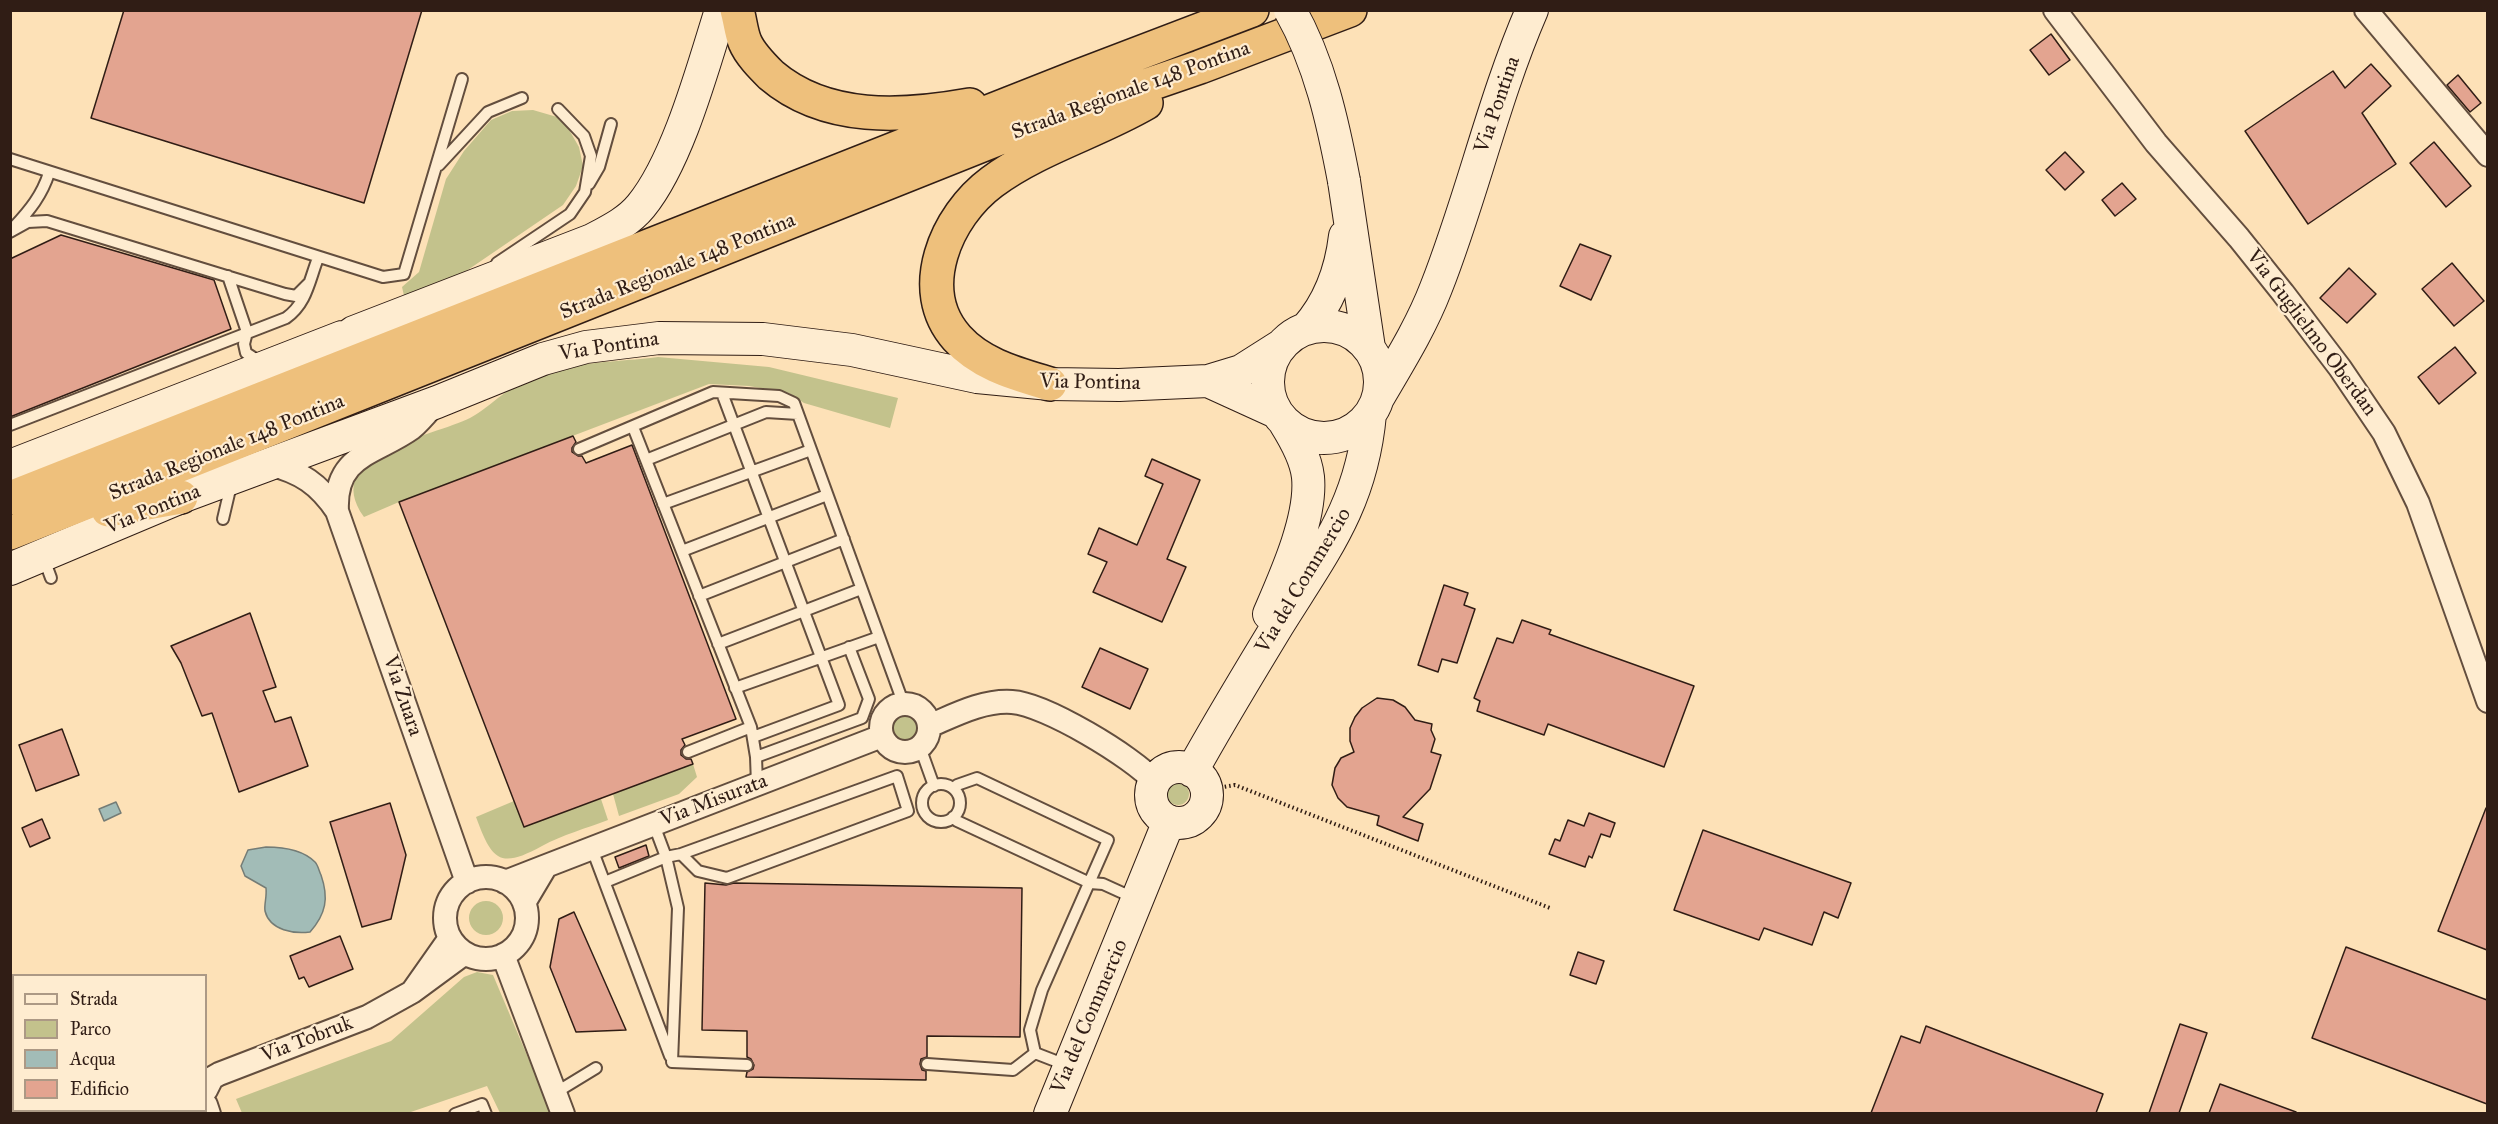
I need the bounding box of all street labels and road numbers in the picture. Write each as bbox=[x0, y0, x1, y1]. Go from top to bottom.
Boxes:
street label: Strada Regionale 148 Pontina bbox=[1009, 36, 1253, 146]
street label: Via Pontina bbox=[1470, 53, 1526, 157]
street label: Strada Regionale 148 Pontina bbox=[557, 208, 799, 326]
street label: Via Guglielmo Oberdan bbox=[2240, 245, 2382, 421]
street label: Via Pontina bbox=[557, 327, 661, 367]
street label: Via Pontina bbox=[1039, 370, 1141, 396]
street label: Strada Regionale 148 Pontina bbox=[106, 389, 348, 507]
street label: Via Pontina bbox=[102, 479, 204, 541]
street label: Via del Commercio bbox=[1251, 504, 1357, 658]
street label: Via Zuara bbox=[376, 652, 428, 740]
street label: Via Misurata bbox=[657, 769, 771, 833]
street label: Via del Commercio bbox=[1046, 936, 1134, 1098]
street label: Via Tobruk bbox=[258, 1011, 356, 1069]

